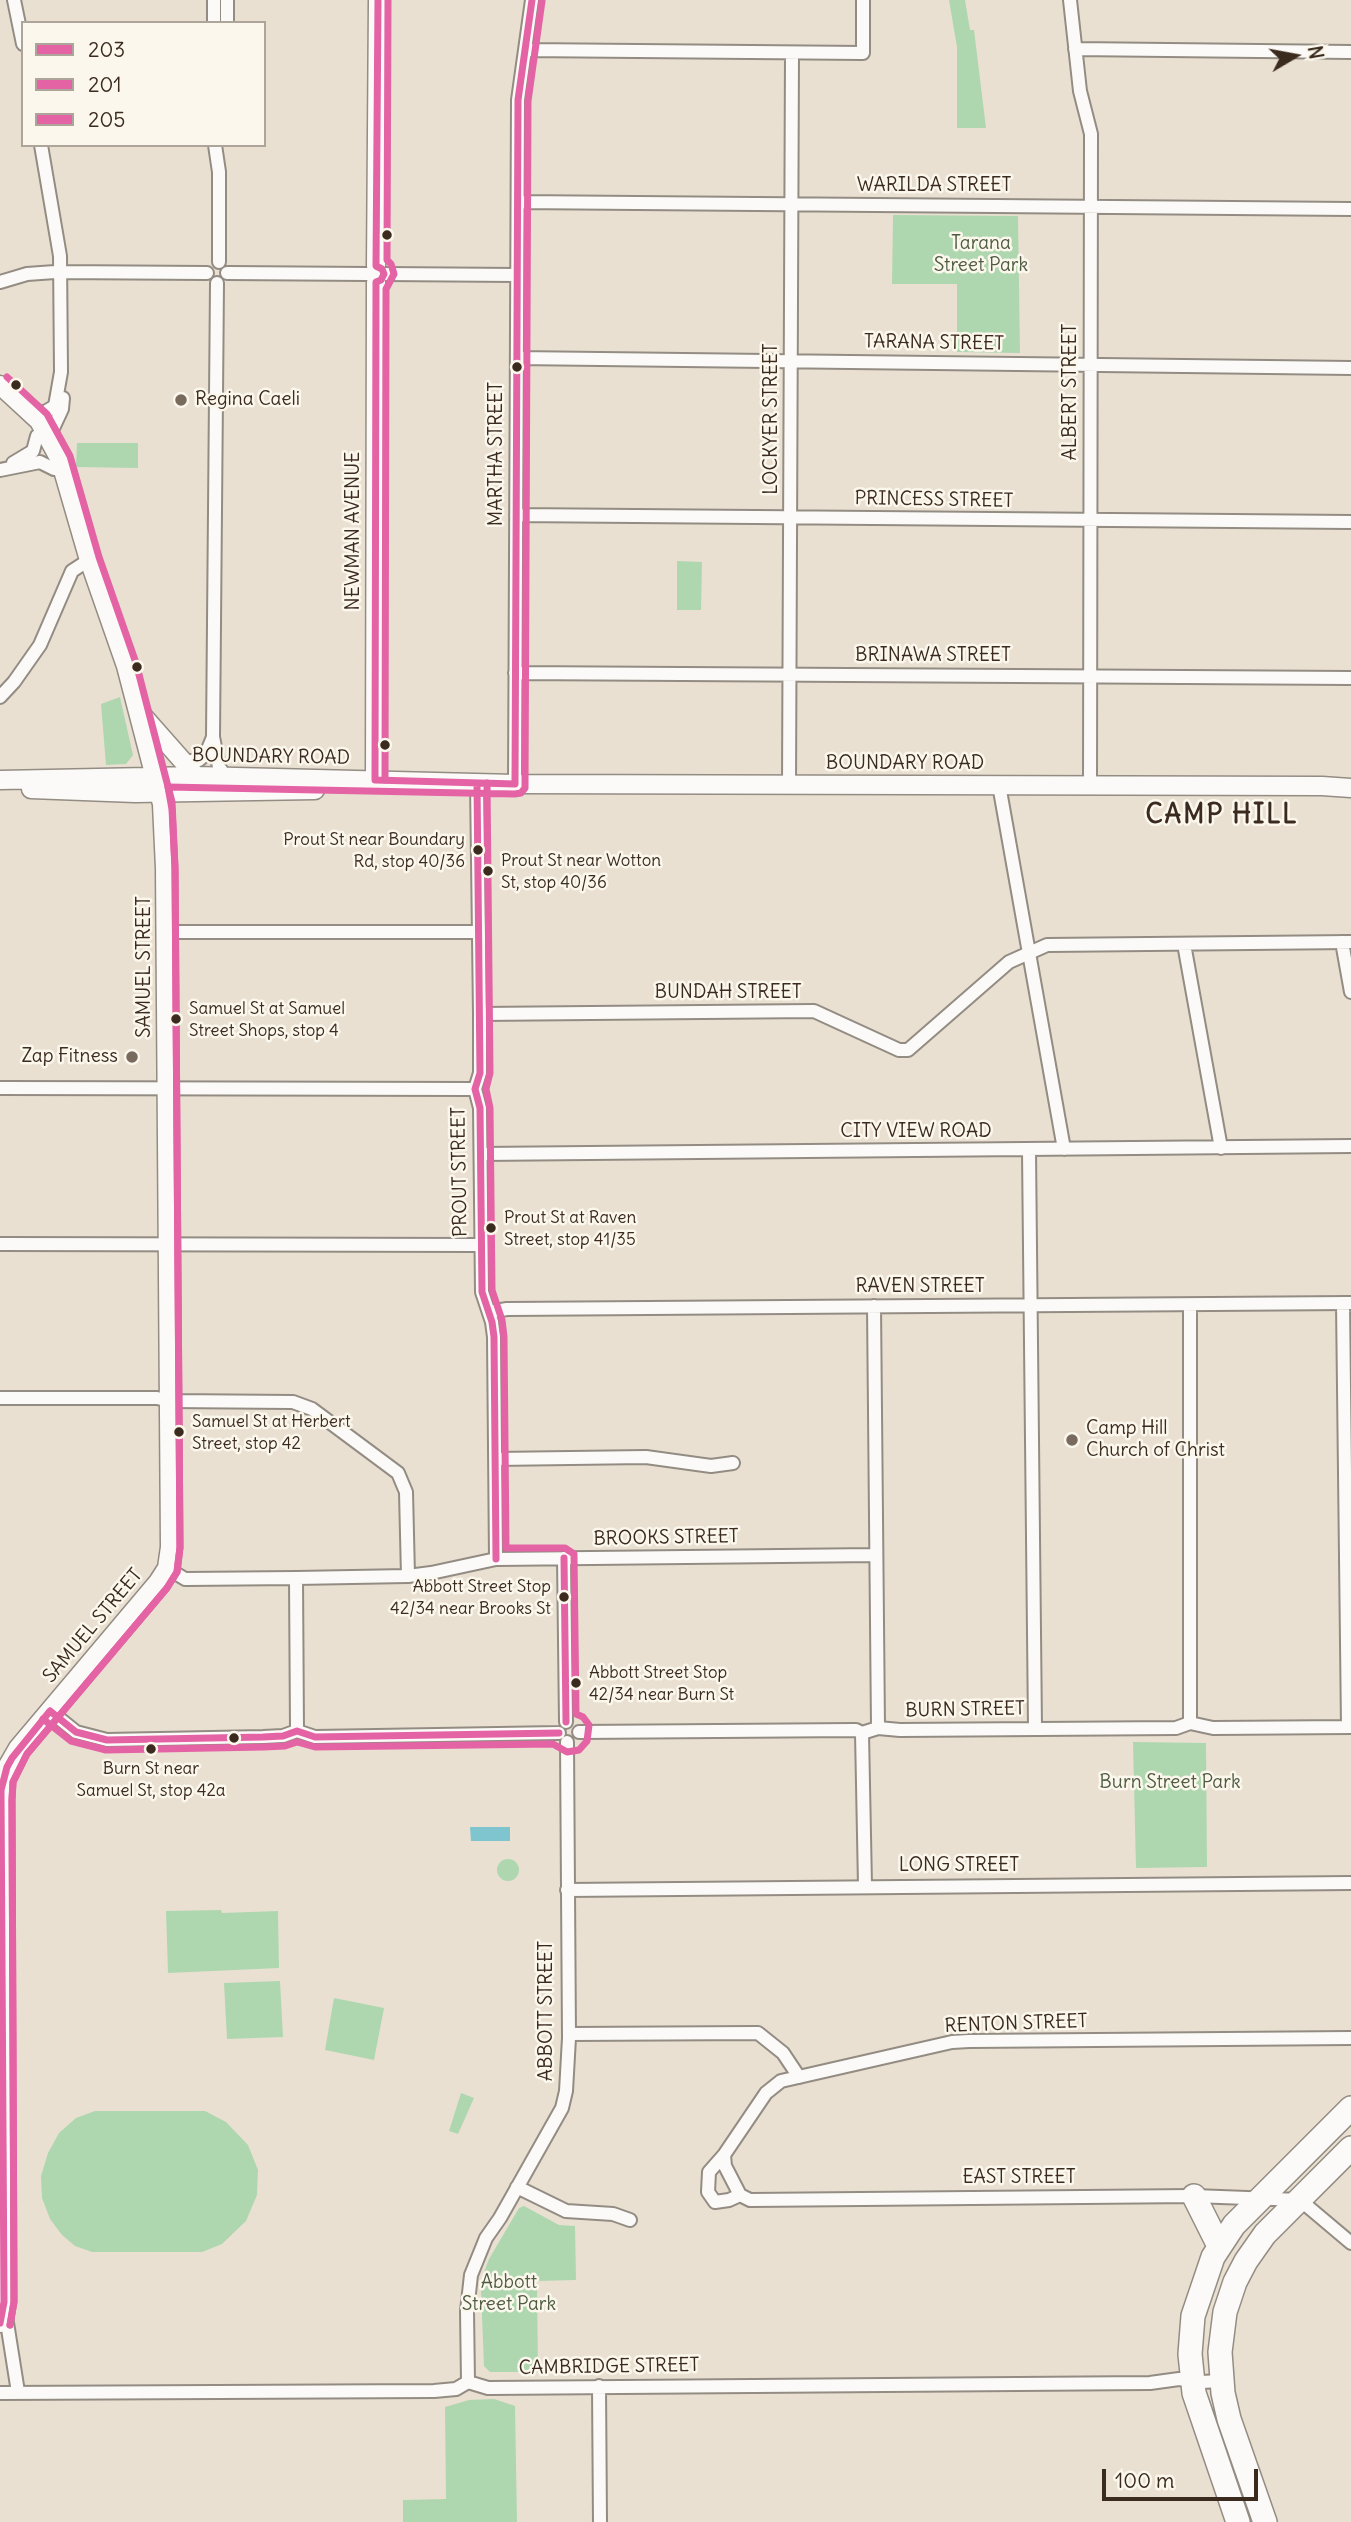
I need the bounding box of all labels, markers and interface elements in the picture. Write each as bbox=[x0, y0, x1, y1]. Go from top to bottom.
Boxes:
legend bbox=[21, 21, 266, 147]
north arrow bbox=[1260, 21, 1330, 91]
text: 203 bbox=[88, 36, 125, 63]
text: N bbox=[1303, 44, 1329, 61]
text: 201 bbox=[88, 71, 122, 98]
text: 205 bbox=[88, 106, 125, 133]
street label: WARILDA STREET bbox=[857, 175, 1011, 197]
unlabelled marker bbox=[380, 228, 394, 242]
park label: Tarana Street Park bbox=[934, 233, 1028, 277]
street label: ALBERT STREET bbox=[1060, 323, 1082, 461]
street label: TARANA STREET bbox=[864, 330, 1004, 356]
street label: LOCKYER STREET bbox=[761, 343, 783, 495]
unlabelled marker bbox=[510, 360, 524, 374]
unlabelled marker bbox=[9, 378, 23, 392]
street label: MARTHA STREET bbox=[486, 382, 508, 526]
place label: Regina Caeli bbox=[195, 389, 300, 411]
marker: Regina Caeli bbox=[173, 392, 189, 408]
street label: NEWMAN AVENUE bbox=[343, 452, 365, 610]
street label: PRINCESS STREET bbox=[854, 487, 1014, 513]
street label: BRINAWA STREET bbox=[855, 645, 1011, 667]
unlabelled marker bbox=[130, 660, 144, 674]
unlabelled marker bbox=[378, 738, 392, 752]
street label: BOUNDARY ROAD bbox=[192, 744, 350, 770]
street label: BOUNDARY ROAD bbox=[826, 753, 984, 775]
district label: CAMP HILL bbox=[1147, 800, 1297, 832]
place label: Prout St near Boundary Rd, stop 40/36 bbox=[283, 830, 465, 870]
marker: Prout St near Boundary Rd, stop 40/36 bbox=[471, 843, 485, 857]
place label: Prout St near Wotton St, stop 40/36 bbox=[501, 851, 661, 891]
marker: Prout St near Wotton St, stop 40/36 bbox=[481, 864, 495, 878]
street label: SAMUEL STREET bbox=[134, 896, 156, 1038]
street label: BUNDAH STREET bbox=[654, 982, 802, 1004]
place label: Samuel St at Samuel Street Shops, stop 4 bbox=[189, 999, 345, 1039]
marker: Samuel St at Samuel Street Shops, stop 4 bbox=[169, 1012, 183, 1026]
place label: Zap Fitness bbox=[21, 1046, 118, 1068]
marker: Zap Fitness bbox=[124, 1049, 140, 1065]
street label: PROUT STREET bbox=[447, 1107, 473, 1237]
street label: CITY VIEW ROAD bbox=[840, 1121, 992, 1143]
place label: Prout St at Raven Street, stop 41/35 bbox=[504, 1208, 636, 1248]
marker: Prout St at Raven Street, stop 41/35 bbox=[484, 1221, 498, 1235]
street label: RAVEN STREET bbox=[855, 1276, 985, 1298]
place label: Samuel St at Herbert Street, stop 42 bbox=[192, 1412, 351, 1452]
place label: Camp Hill Church of Christ bbox=[1086, 1418, 1225, 1462]
marker: Samuel St at Herbert Street, stop 42 bbox=[172, 1425, 186, 1439]
marker: Camp Hill Church of Christ bbox=[1064, 1432, 1080, 1448]
street label: BROOKS STREET bbox=[593, 1525, 739, 1551]
street label: SAMUEL STREET bbox=[39, 1564, 147, 1688]
place label: Abbott Street Stop 42/34 near Brooks St bbox=[390, 1577, 551, 1617]
marker: Abbott Street Stop 42/34 near Brooks St bbox=[557, 1590, 571, 1604]
place label: Abbott Street Stop 42/34 near Burn St bbox=[589, 1663, 734, 1703]
marker: Abbott Street Stop 42/34 near Burn St bbox=[569, 1676, 583, 1690]
street label: BURN STREET bbox=[905, 1698, 1025, 1722]
unlabelled marker bbox=[227, 1731, 241, 1745]
marker: Burn St near Samuel St, stop 42a bbox=[144, 1742, 158, 1756]
place label: Burn St near Samuel St, stop 42a bbox=[77, 1759, 225, 1799]
park label: Burn Street Park bbox=[1099, 1772, 1241, 1794]
street label: LONG STREET bbox=[899, 1855, 1019, 1877]
street label: ABBOTT STREET bbox=[536, 1941, 558, 2081]
street label: RENTON STREET bbox=[944, 2010, 1088, 2038]
street label: EAST STREET bbox=[962, 2167, 1076, 2189]
park label: Abbott Street Park bbox=[462, 2272, 556, 2316]
street label: CAMBRIDGE STREET bbox=[519, 2354, 699, 2380]
scale bar bbox=[1106, 2456, 1262, 2500]
text: 100 m bbox=[1115, 2467, 1174, 2494]

